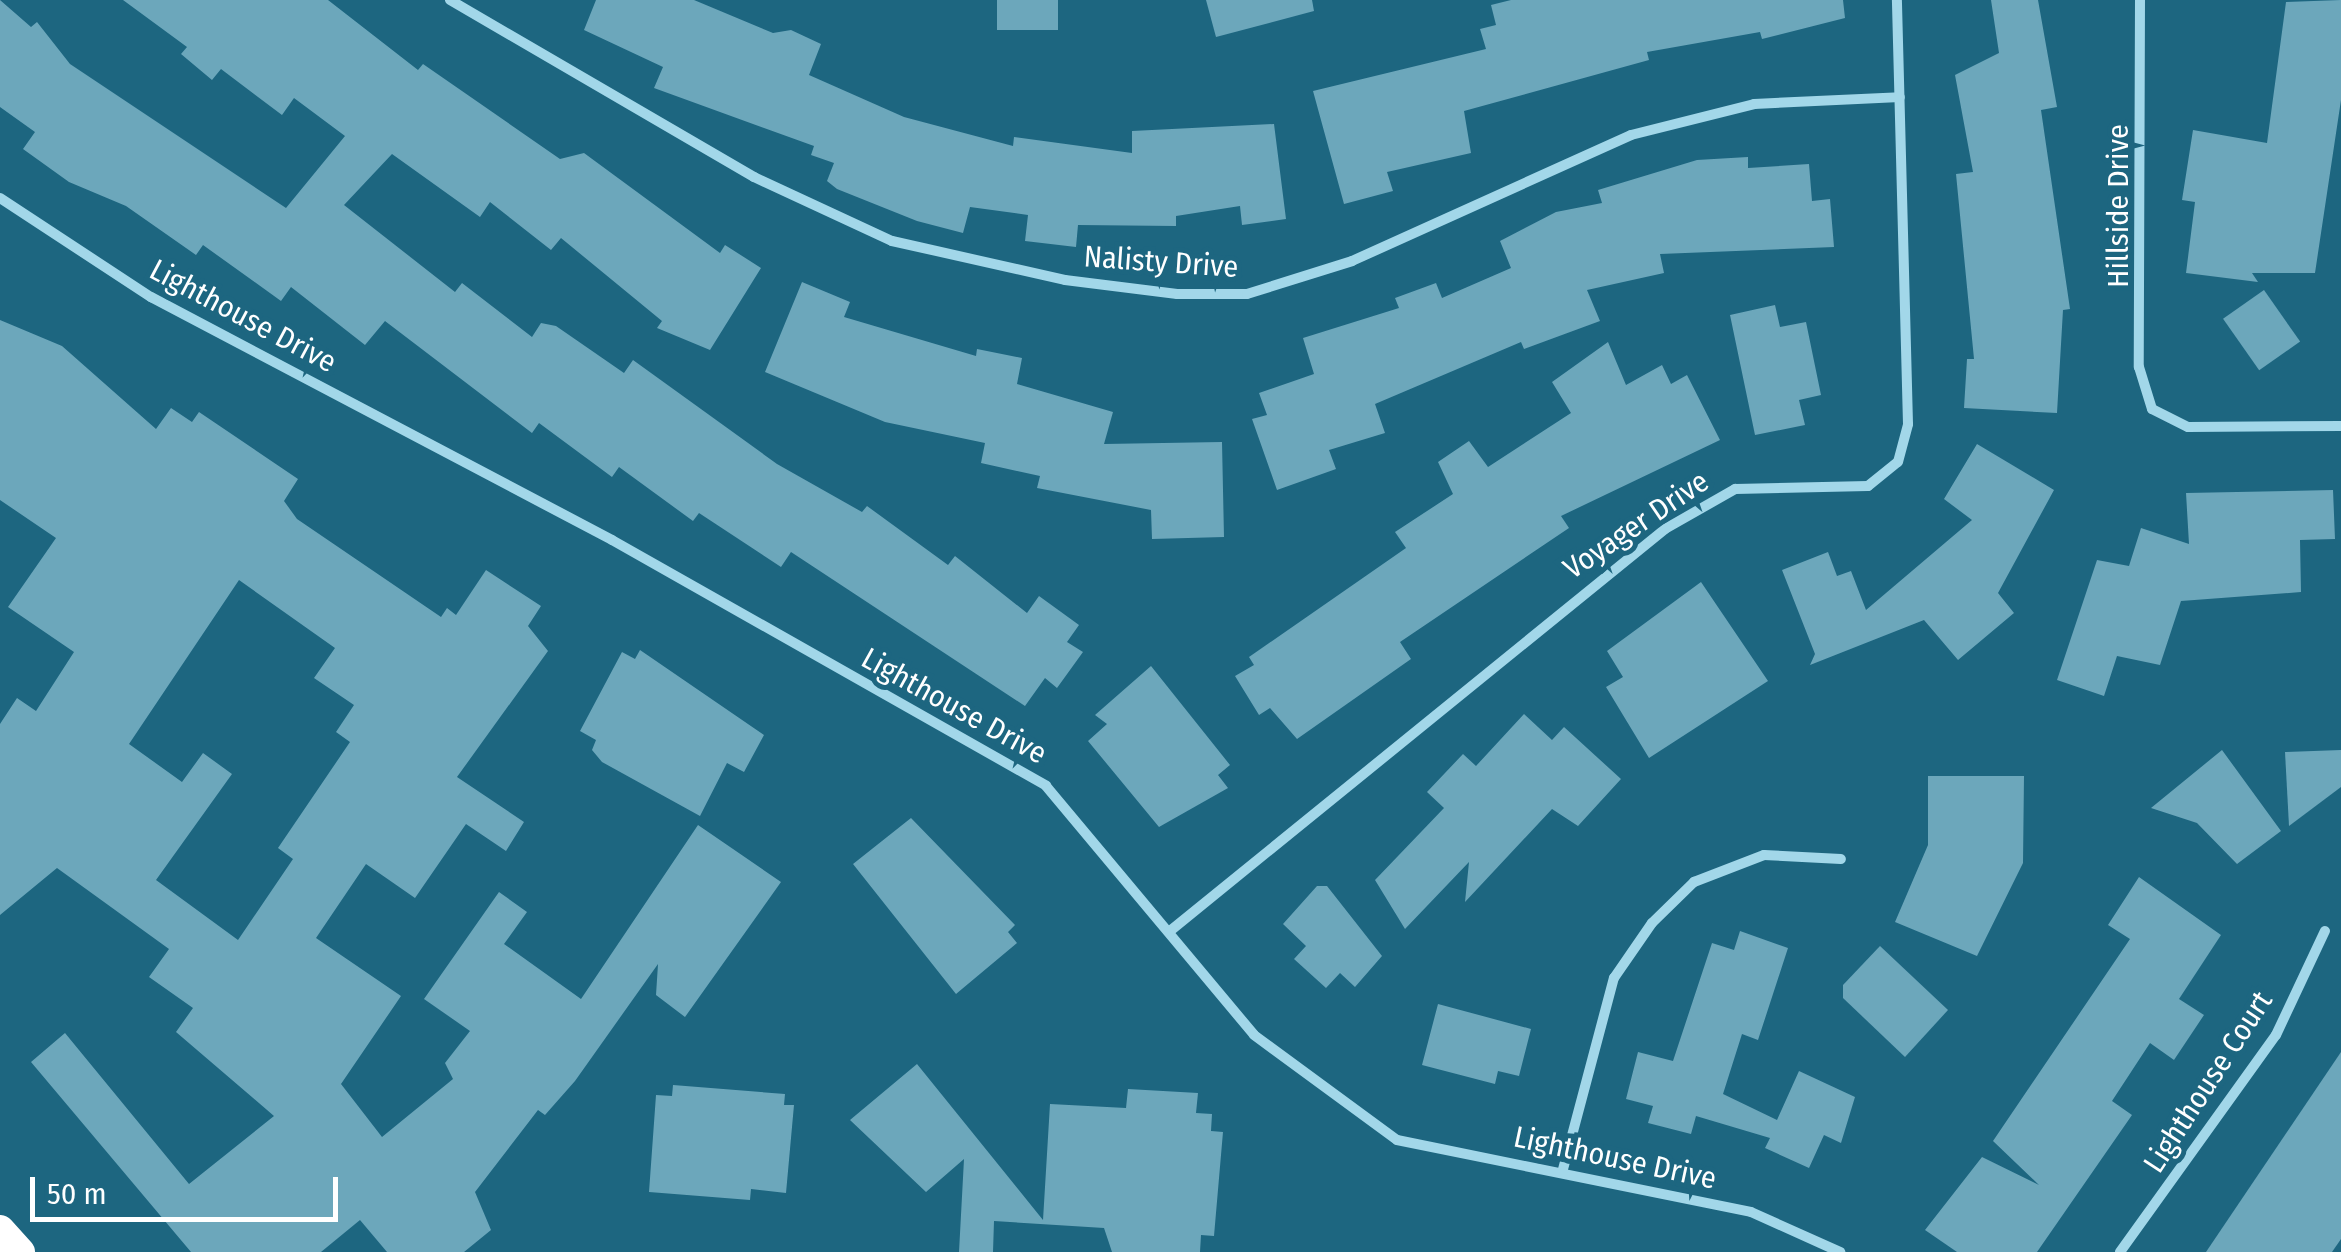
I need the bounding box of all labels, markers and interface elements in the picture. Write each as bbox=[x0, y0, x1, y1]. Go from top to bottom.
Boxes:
street label: Hillside Drive bbox=[2100, 124, 2136, 288]
street label: Nalisty Drive bbox=[1083, 239, 1239, 285]
street label: Lighthouse Drive bbox=[144, 252, 342, 380]
street label: Voyager Drive bbox=[1557, 463, 1715, 587]
street label: Lighthouse Drive bbox=[855, 640, 1053, 772]
street label: Lighthouse Court bbox=[2136, 985, 2280, 1179]
street label: Lighthouse Drive bbox=[1510, 1119, 1720, 1197]
scale bar bbox=[35, 1157, 342, 1219]
text: 50 m bbox=[47, 1176, 107, 1212]

